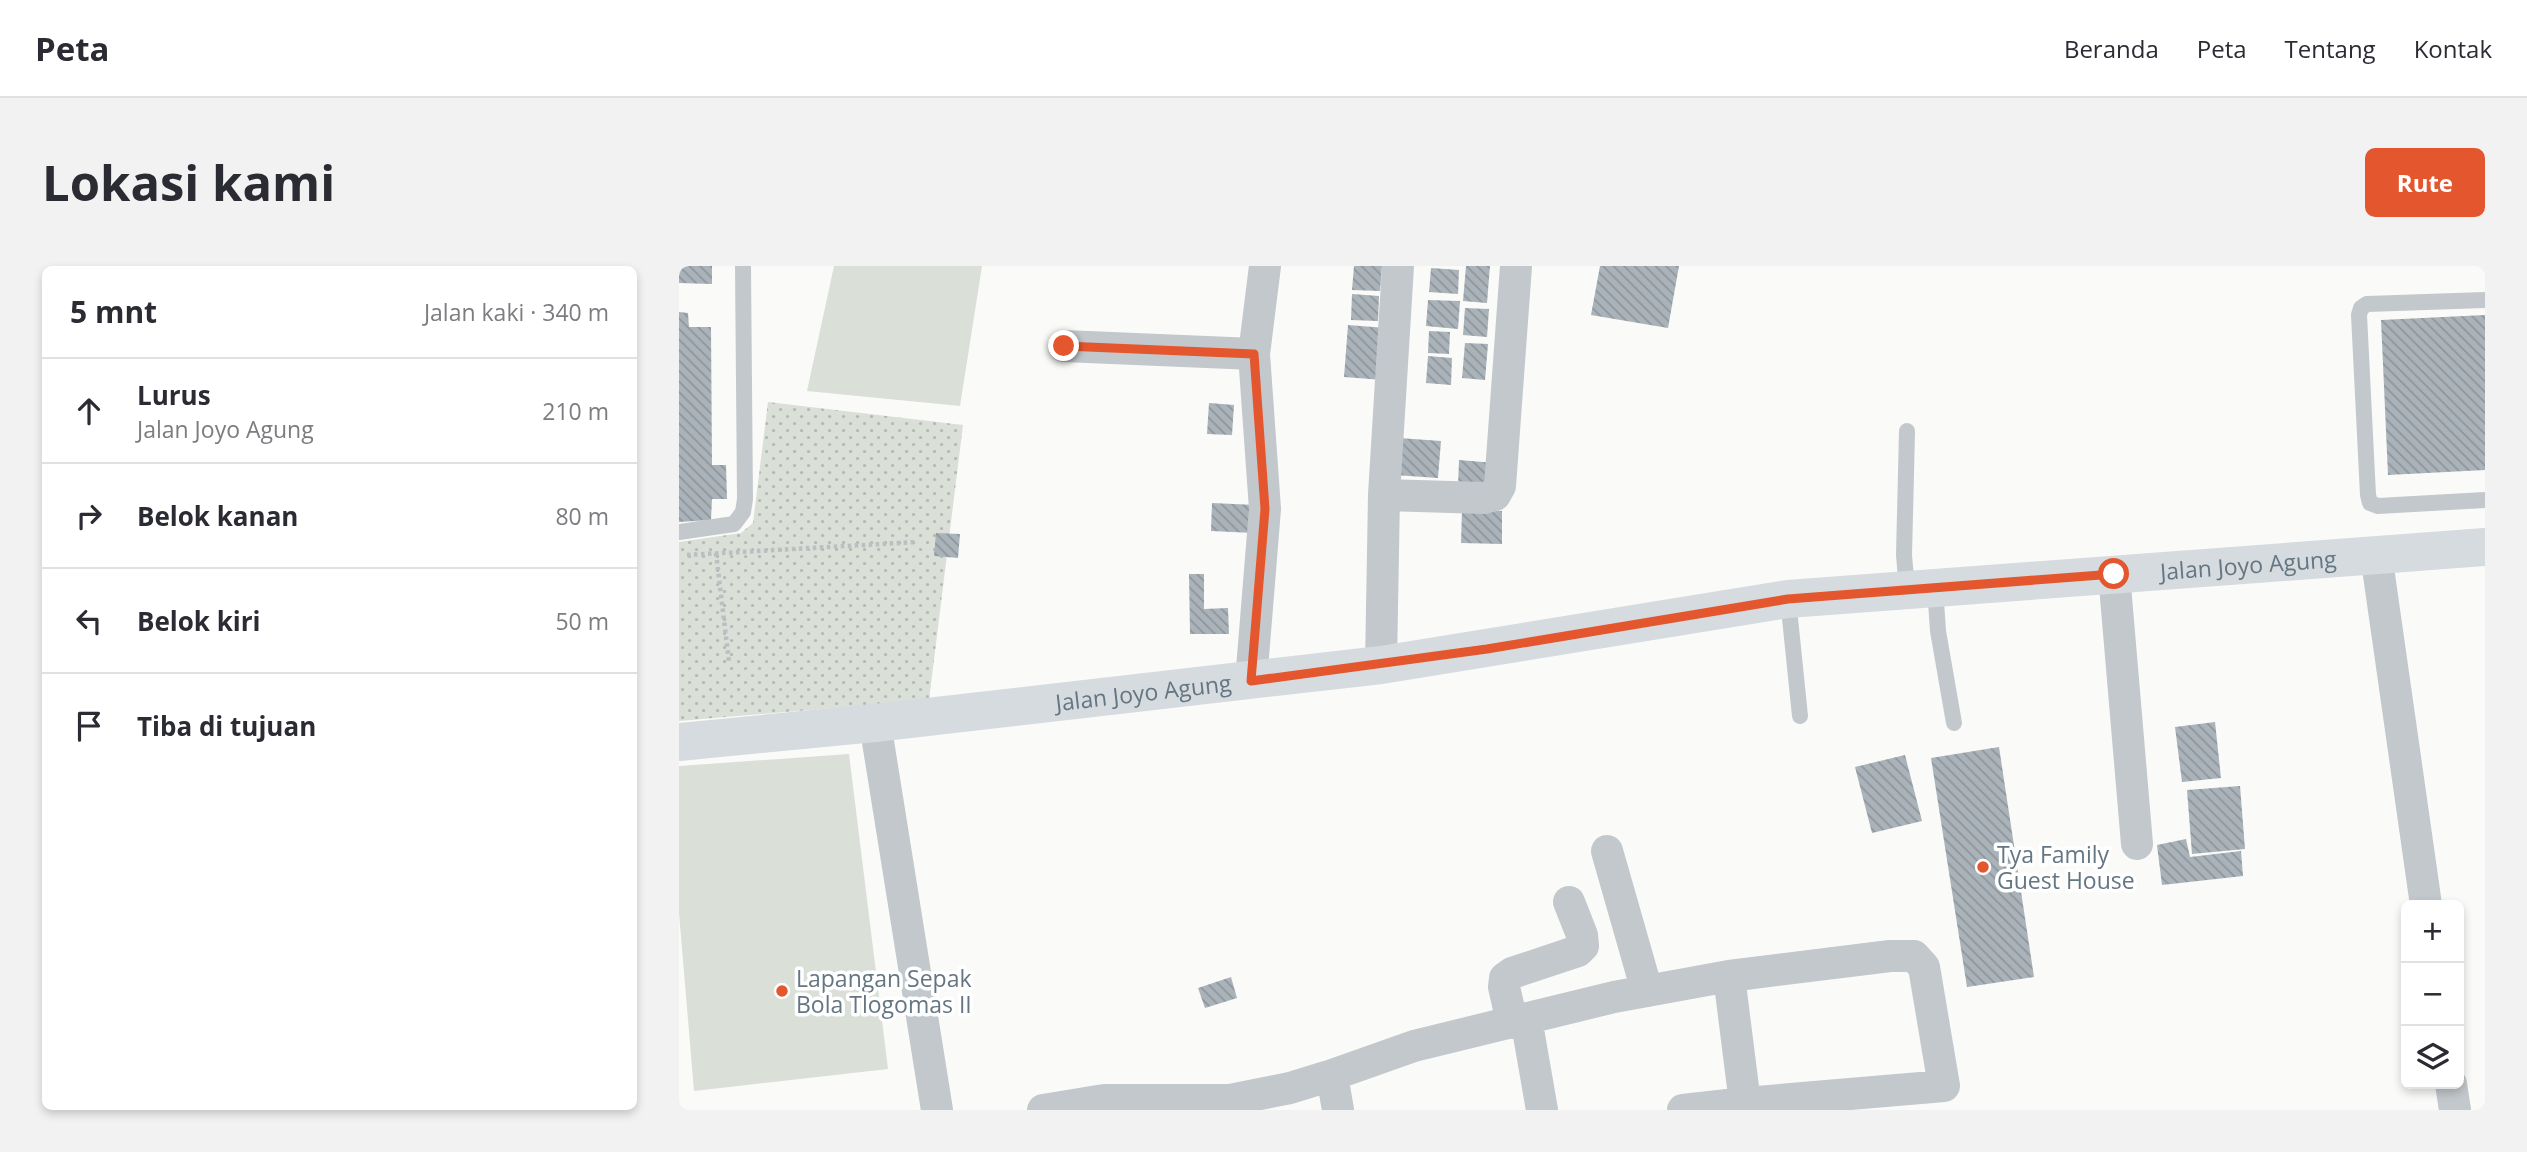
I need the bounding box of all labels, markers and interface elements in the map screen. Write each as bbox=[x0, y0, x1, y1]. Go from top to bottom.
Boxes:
text: Peta bbox=[35, 26, 109, 71]
text: Beranda bbox=[2064, 32, 2159, 65]
text: Peta bbox=[2197, 32, 2247, 65]
text: Tentang bbox=[2285, 32, 2376, 65]
text: Kontak bbox=[2414, 32, 2492, 65]
button: Rute bbox=[2365, 148, 2485, 217]
text: Lokasi kami bbox=[42, 149, 335, 215]
text: 5 mnt bbox=[70, 291, 157, 332]
text: Jalan kaki · 340 m bbox=[424, 296, 609, 328]
route end bbox=[1048, 330, 1079, 361]
text: Lurus bbox=[137, 377, 211, 413]
icon: ahead bbox=[70, 392, 108, 430]
text: 210 m bbox=[542, 395, 609, 427]
text: Jalan Joyo Agung bbox=[137, 413, 314, 445]
icon: right bbox=[70, 497, 108, 535]
text: Belok kanan bbox=[137, 498, 298, 534]
text: 80 m bbox=[555, 500, 609, 532]
street label: Jalan Joyo Agung bbox=[2157, 542, 2338, 587]
route start bbox=[2098, 558, 2129, 589]
icon: left bbox=[70, 602, 108, 640]
text: Belok kiri bbox=[137, 603, 261, 639]
text: 50 m bbox=[555, 605, 609, 637]
street label: Jalan Joyo Agung bbox=[1052, 666, 1233, 718]
icon: arrive bbox=[70, 707, 108, 745]
text: Tiba di tujuan bbox=[137, 708, 316, 744]
place label: Tya Family Guest House bbox=[1997, 838, 2135, 896]
marker: Tya Family Guest House bbox=[1975, 859, 1991, 875]
map controls bbox=[2401, 900, 2464, 1089]
button: + bbox=[2401, 900, 2464, 963]
place label: Lapangan Sepak Bola Tlogomas II bbox=[796, 962, 972, 1020]
button: − bbox=[2401, 963, 2464, 1026]
marker: Lapangan Sepak Bola Tlogomas II bbox=[774, 983, 790, 999]
button: layers bbox=[2401, 1026, 2464, 1089]

